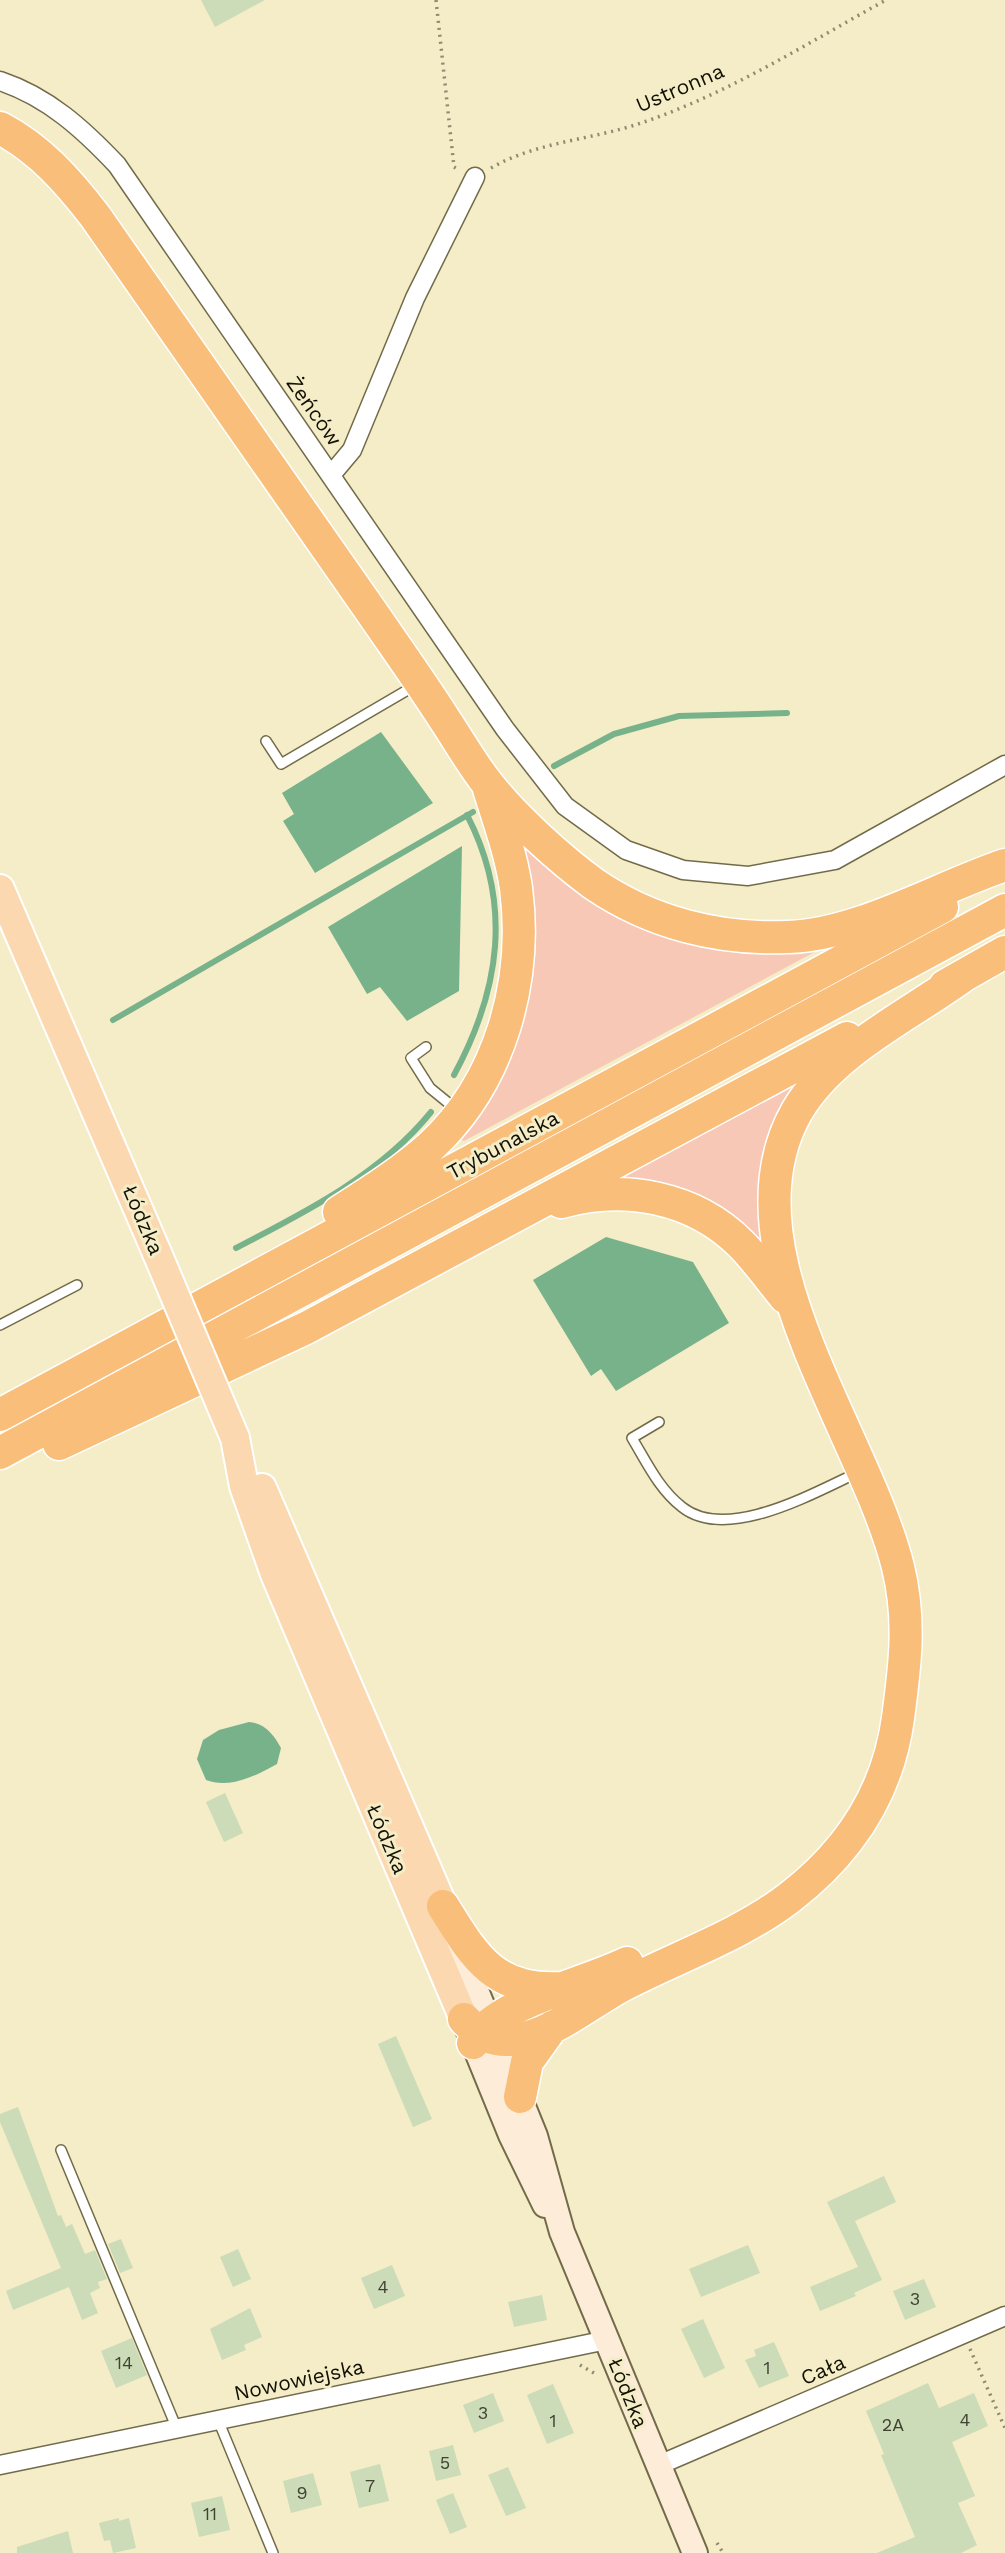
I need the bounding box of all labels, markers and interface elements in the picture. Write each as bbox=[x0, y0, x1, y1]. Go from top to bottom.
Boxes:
street label: Ustronna bbox=[632, 58, 728, 117]
street label: Żeńców bbox=[281, 371, 347, 450]
street label: Trybunalska bbox=[443, 1105, 563, 1184]
street label: Łódzka bbox=[118, 1181, 169, 1259]
street label: Łódzka bbox=[362, 1800, 413, 1878]
house number: 4 bbox=[378, 2276, 389, 2297]
house number: 3 bbox=[910, 2288, 920, 2309]
street label: Cała bbox=[797, 2349, 849, 2390]
house number: 14 bbox=[115, 2352, 133, 2373]
street label: Nowowiejska bbox=[231, 2353, 366, 2406]
street label: Łódzka bbox=[603, 2354, 654, 2432]
house number: 1 bbox=[763, 2357, 771, 2378]
house number: 3 bbox=[478, 2402, 488, 2423]
house number: 4 bbox=[960, 2409, 971, 2430]
house number: 1 bbox=[549, 2410, 557, 2431]
house number: 2A bbox=[882, 2414, 904, 2435]
house number: 5 bbox=[440, 2452, 450, 2473]
house number: 7 bbox=[365, 2475, 375, 2496]
house number: 9 bbox=[296, 2482, 308, 2503]
house number: 11 bbox=[203, 2503, 217, 2524]

